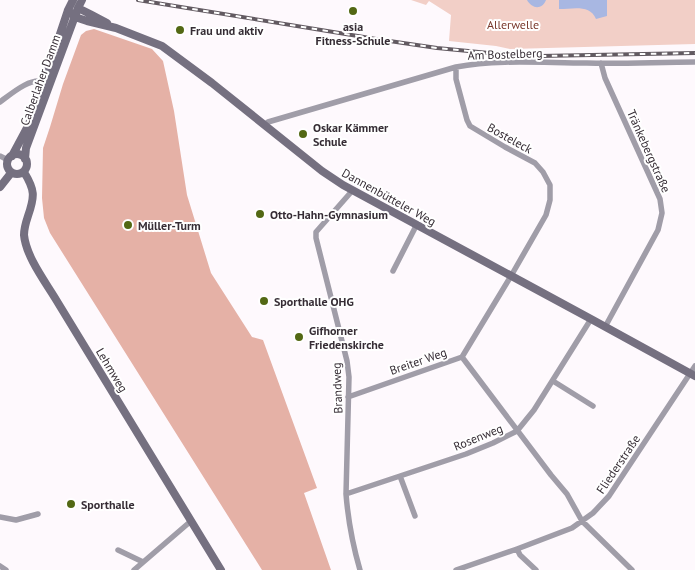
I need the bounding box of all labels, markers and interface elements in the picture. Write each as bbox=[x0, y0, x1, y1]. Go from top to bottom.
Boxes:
marker: asia Fitness-Schule bbox=[347, 5, 359, 17]
park label: Allerwelle bbox=[487, 17, 539, 32]
place label: asia Fitness-Schule bbox=[316, 19, 390, 48]
place label: Frau und aktiv bbox=[190, 23, 264, 38]
marker: Frau und aktiv bbox=[174, 24, 186, 36]
street label: Calberlaher Damm bbox=[17, 33, 63, 127]
street label: Am Bostelberg bbox=[467, 45, 543, 63]
street label: Tränkebergstraße bbox=[624, 107, 674, 195]
place label: Oskar Kämmer Schule bbox=[313, 120, 389, 149]
street label: Bosteleck bbox=[485, 120, 535, 157]
marker: Oskar Kämmer Schule bbox=[297, 128, 309, 140]
street label: Dannenbütteler Weg bbox=[339, 165, 439, 229]
place label: Otto-Hahn-Gymnasium bbox=[270, 207, 388, 222]
marker: Otto-Hahn-Gymnasium bbox=[254, 208, 266, 220]
place label: Müller-Turm bbox=[138, 218, 201, 233]
marker: Müller-Turm bbox=[122, 219, 134, 231]
place label: Sporthalle OHG bbox=[274, 294, 354, 309]
marker: Sporthalle OHG bbox=[258, 295, 270, 307]
place label: Gifhorner Friedenskirche bbox=[309, 323, 384, 352]
marker: Gifhorner Friedenskirche bbox=[293, 331, 305, 343]
street label: Breiter Weg bbox=[388, 344, 448, 378]
street label: Lehmweg bbox=[93, 345, 131, 395]
street label: Brandweg bbox=[329, 362, 345, 414]
street label: Rosenweg bbox=[451, 420, 505, 454]
street label: Fliederstraße bbox=[593, 432, 643, 496]
place label: Sporthalle bbox=[81, 497, 135, 512]
marker: Sporthalle bbox=[65, 498, 77, 510]

